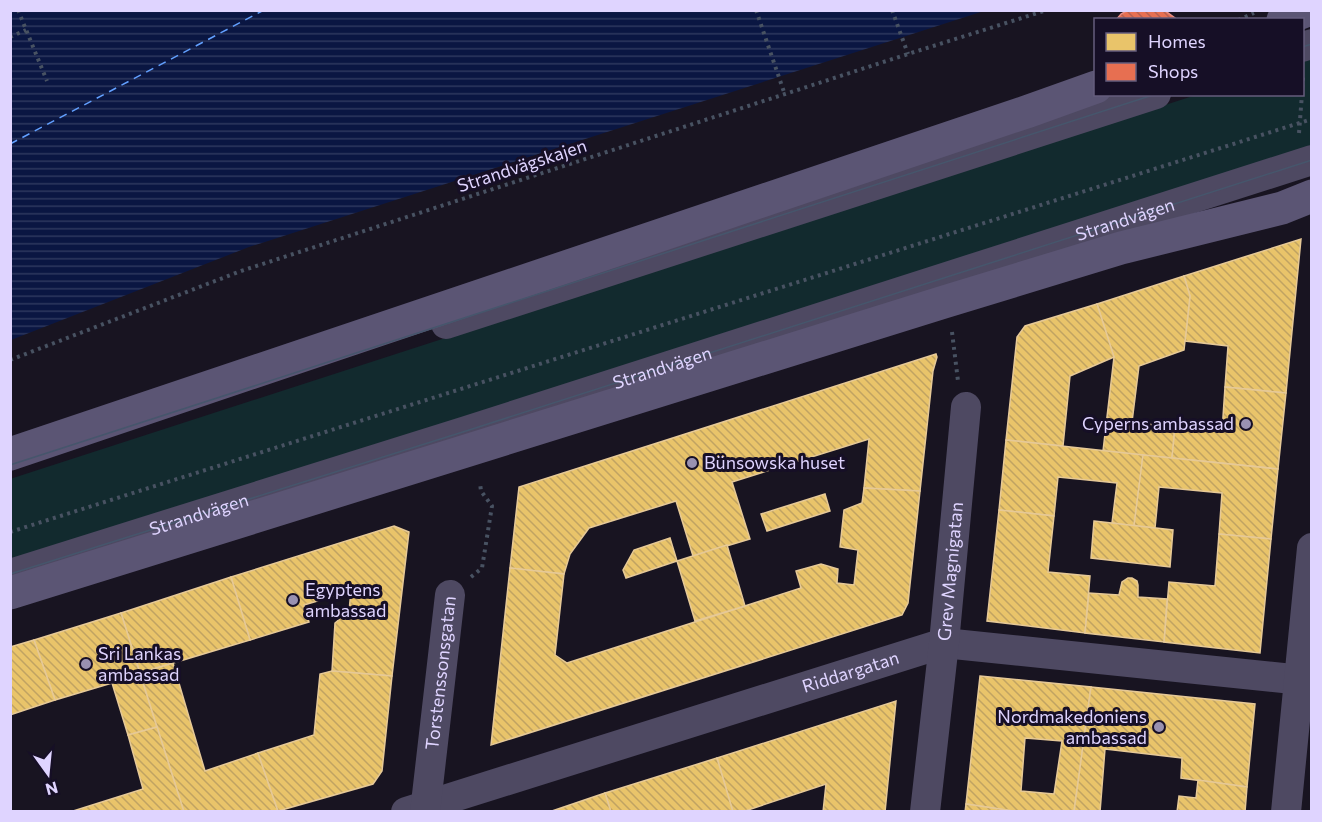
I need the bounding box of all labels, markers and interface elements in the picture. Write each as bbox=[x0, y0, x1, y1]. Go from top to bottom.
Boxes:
legend bbox=[1094, 18, 1304, 96]
text: Homes bbox=[1148, 30, 1206, 52]
text: Shops bbox=[1148, 60, 1198, 82]
street label: Strandvägskajen bbox=[454, 134, 589, 196]
street label: Strandvägen bbox=[1073, 193, 1177, 245]
street label: Strandvägen bbox=[610, 341, 714, 393]
place label: Cyperns ambassad bbox=[1082, 412, 1234, 434]
marker: Cyperns ambassad bbox=[1239, 417, 1253, 431]
place label: Bünsowska huset bbox=[704, 451, 845, 473]
marker: Bünsowska huset bbox=[685, 456, 699, 470]
street label: Strandvägen bbox=[146, 488, 251, 540]
street label: Grev Magnigatan bbox=[932, 501, 967, 642]
place label: Egyptens ambassad bbox=[305, 578, 386, 621]
marker: Egyptens ambassad bbox=[286, 593, 300, 607]
street label: Torstenssonsgatan bbox=[420, 595, 460, 751]
place label: Sri Lankas ambassad bbox=[98, 642, 181, 685]
street label: Riddargatan bbox=[799, 646, 901, 697]
marker: Sri Lankas ambassad bbox=[79, 657, 93, 671]
place label: Nordmakedoniens ambassad bbox=[997, 705, 1147, 748]
marker: Nordmakedoniens ambassad bbox=[1152, 720, 1166, 734]
north arrow bbox=[18, 744, 78, 804]
text: N bbox=[44, 778, 60, 800]

